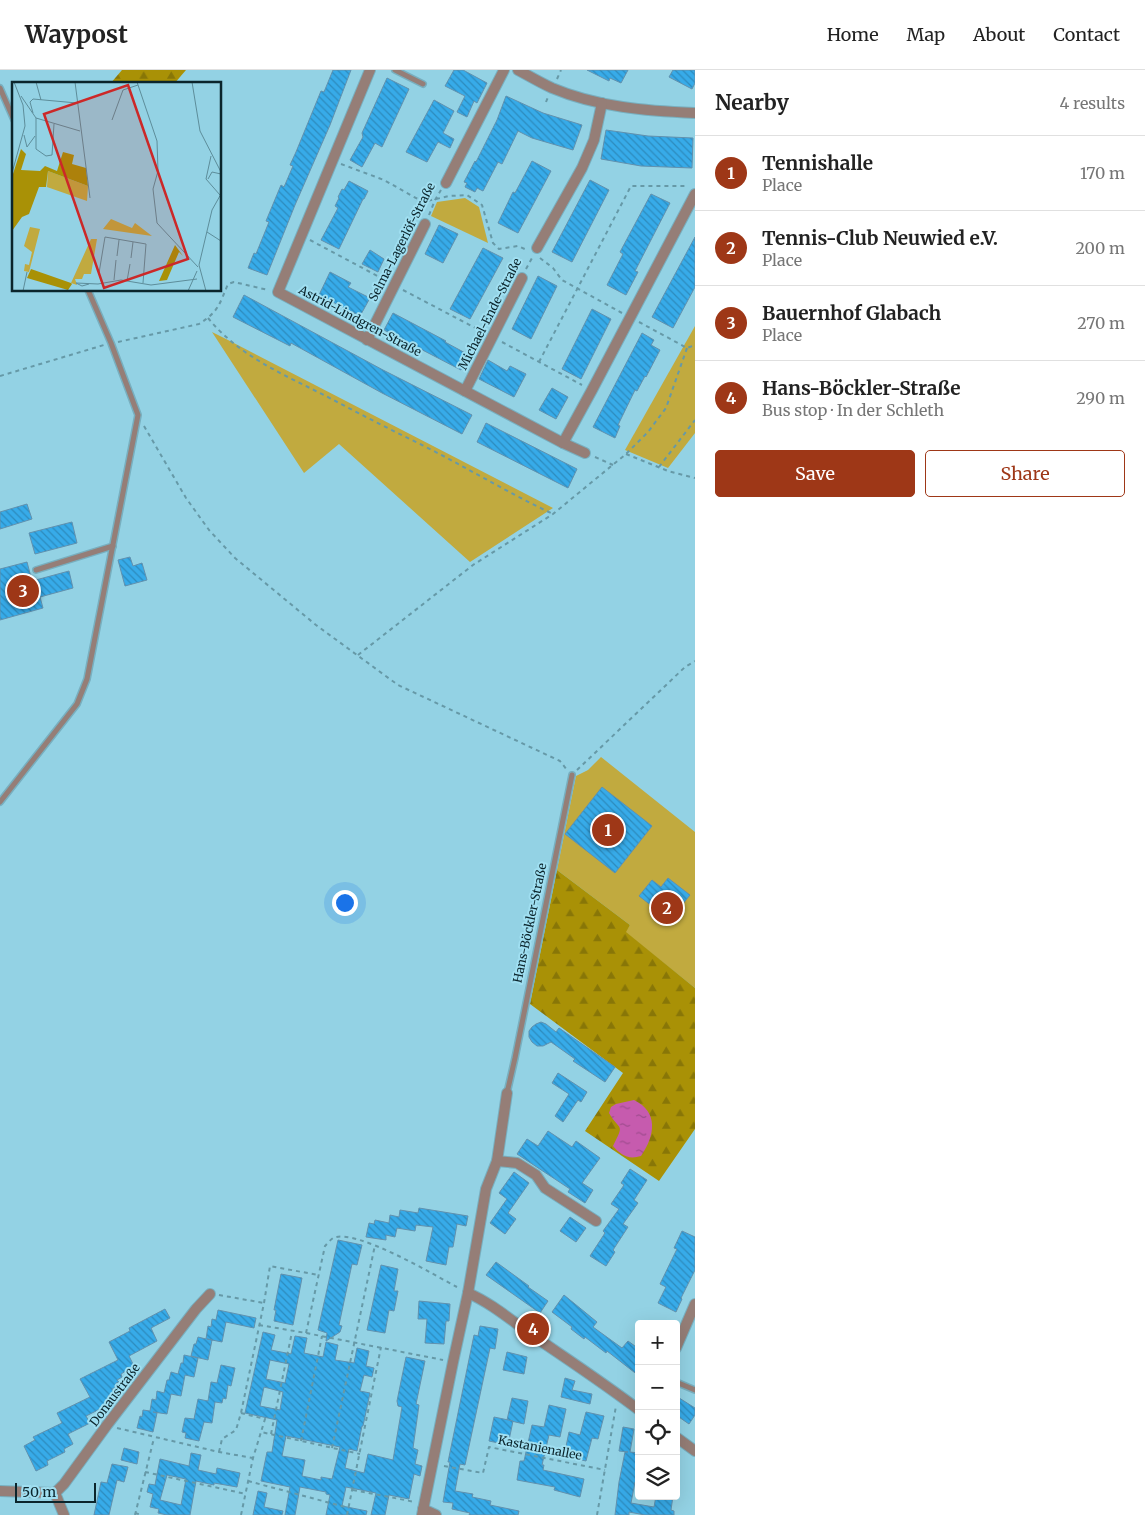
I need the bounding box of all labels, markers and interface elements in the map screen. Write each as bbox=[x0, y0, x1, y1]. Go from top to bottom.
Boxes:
text: Waypost bbox=[25, 19, 128, 50]
text: Home bbox=[827, 23, 879, 46]
text: Map bbox=[907, 23, 945, 46]
text: About bbox=[973, 23, 1025, 46]
text: Contact bbox=[1053, 23, 1120, 46]
inset map bbox=[12, 82, 221, 291]
text: Nearby bbox=[715, 89, 789, 116]
text: 4 results bbox=[1059, 93, 1125, 113]
text: Tennishalle bbox=[762, 151, 873, 175]
text: 1 bbox=[727, 163, 735, 183]
text: 170 m bbox=[1080, 163, 1125, 183]
text: Place bbox=[762, 175, 802, 195]
street label: Selma-Lagerlöf-Straße bbox=[365, 180, 438, 304]
text: Tennis-Club Neuwied e.V. bbox=[762, 226, 998, 250]
text: 2 bbox=[726, 238, 736, 258]
text: 200 m bbox=[1075, 238, 1125, 258]
text: Place bbox=[762, 250, 802, 270]
street label: Michael-Ende-Straße bbox=[455, 255, 524, 372]
street label: Astrid-Lindgren-Straße bbox=[295, 281, 424, 359]
text: Bauernhof Glabach bbox=[762, 301, 941, 325]
text: 3 bbox=[726, 313, 736, 333]
text: 270 m bbox=[1077, 313, 1125, 333]
text: Place bbox=[762, 325, 802, 345]
text: Hans-Böckler-Straße bbox=[762, 376, 961, 400]
text: 4 bbox=[726, 388, 736, 408]
text: 290 m bbox=[1076, 388, 1125, 408]
text: Bus stop · In der Schleth bbox=[762, 400, 944, 420]
button: Save bbox=[715, 450, 915, 497]
button: Share bbox=[925, 450, 1125, 497]
pin: 3 bbox=[7, 572, 39, 610]
pin: 1 bbox=[592, 811, 624, 849]
street label: Hans-Böckler-Straße bbox=[510, 862, 550, 984]
pin: 2 bbox=[651, 889, 683, 927]
your location bbox=[332, 890, 358, 916]
pin: 4 bbox=[517, 1310, 549, 1348]
map controls bbox=[635, 1320, 680, 1500]
button: + bbox=[635, 1320, 680, 1365]
street label: Donaustraße bbox=[86, 1360, 143, 1429]
button: − bbox=[635, 1365, 680, 1410]
button: locate bbox=[635, 1410, 680, 1455]
street label: Kastanienallee bbox=[497, 1432, 583, 1463]
button: layers bbox=[635, 1455, 680, 1500]
scale bar bbox=[15, 1480, 96, 1503]
text: 50 m bbox=[22, 1483, 56, 1501]

